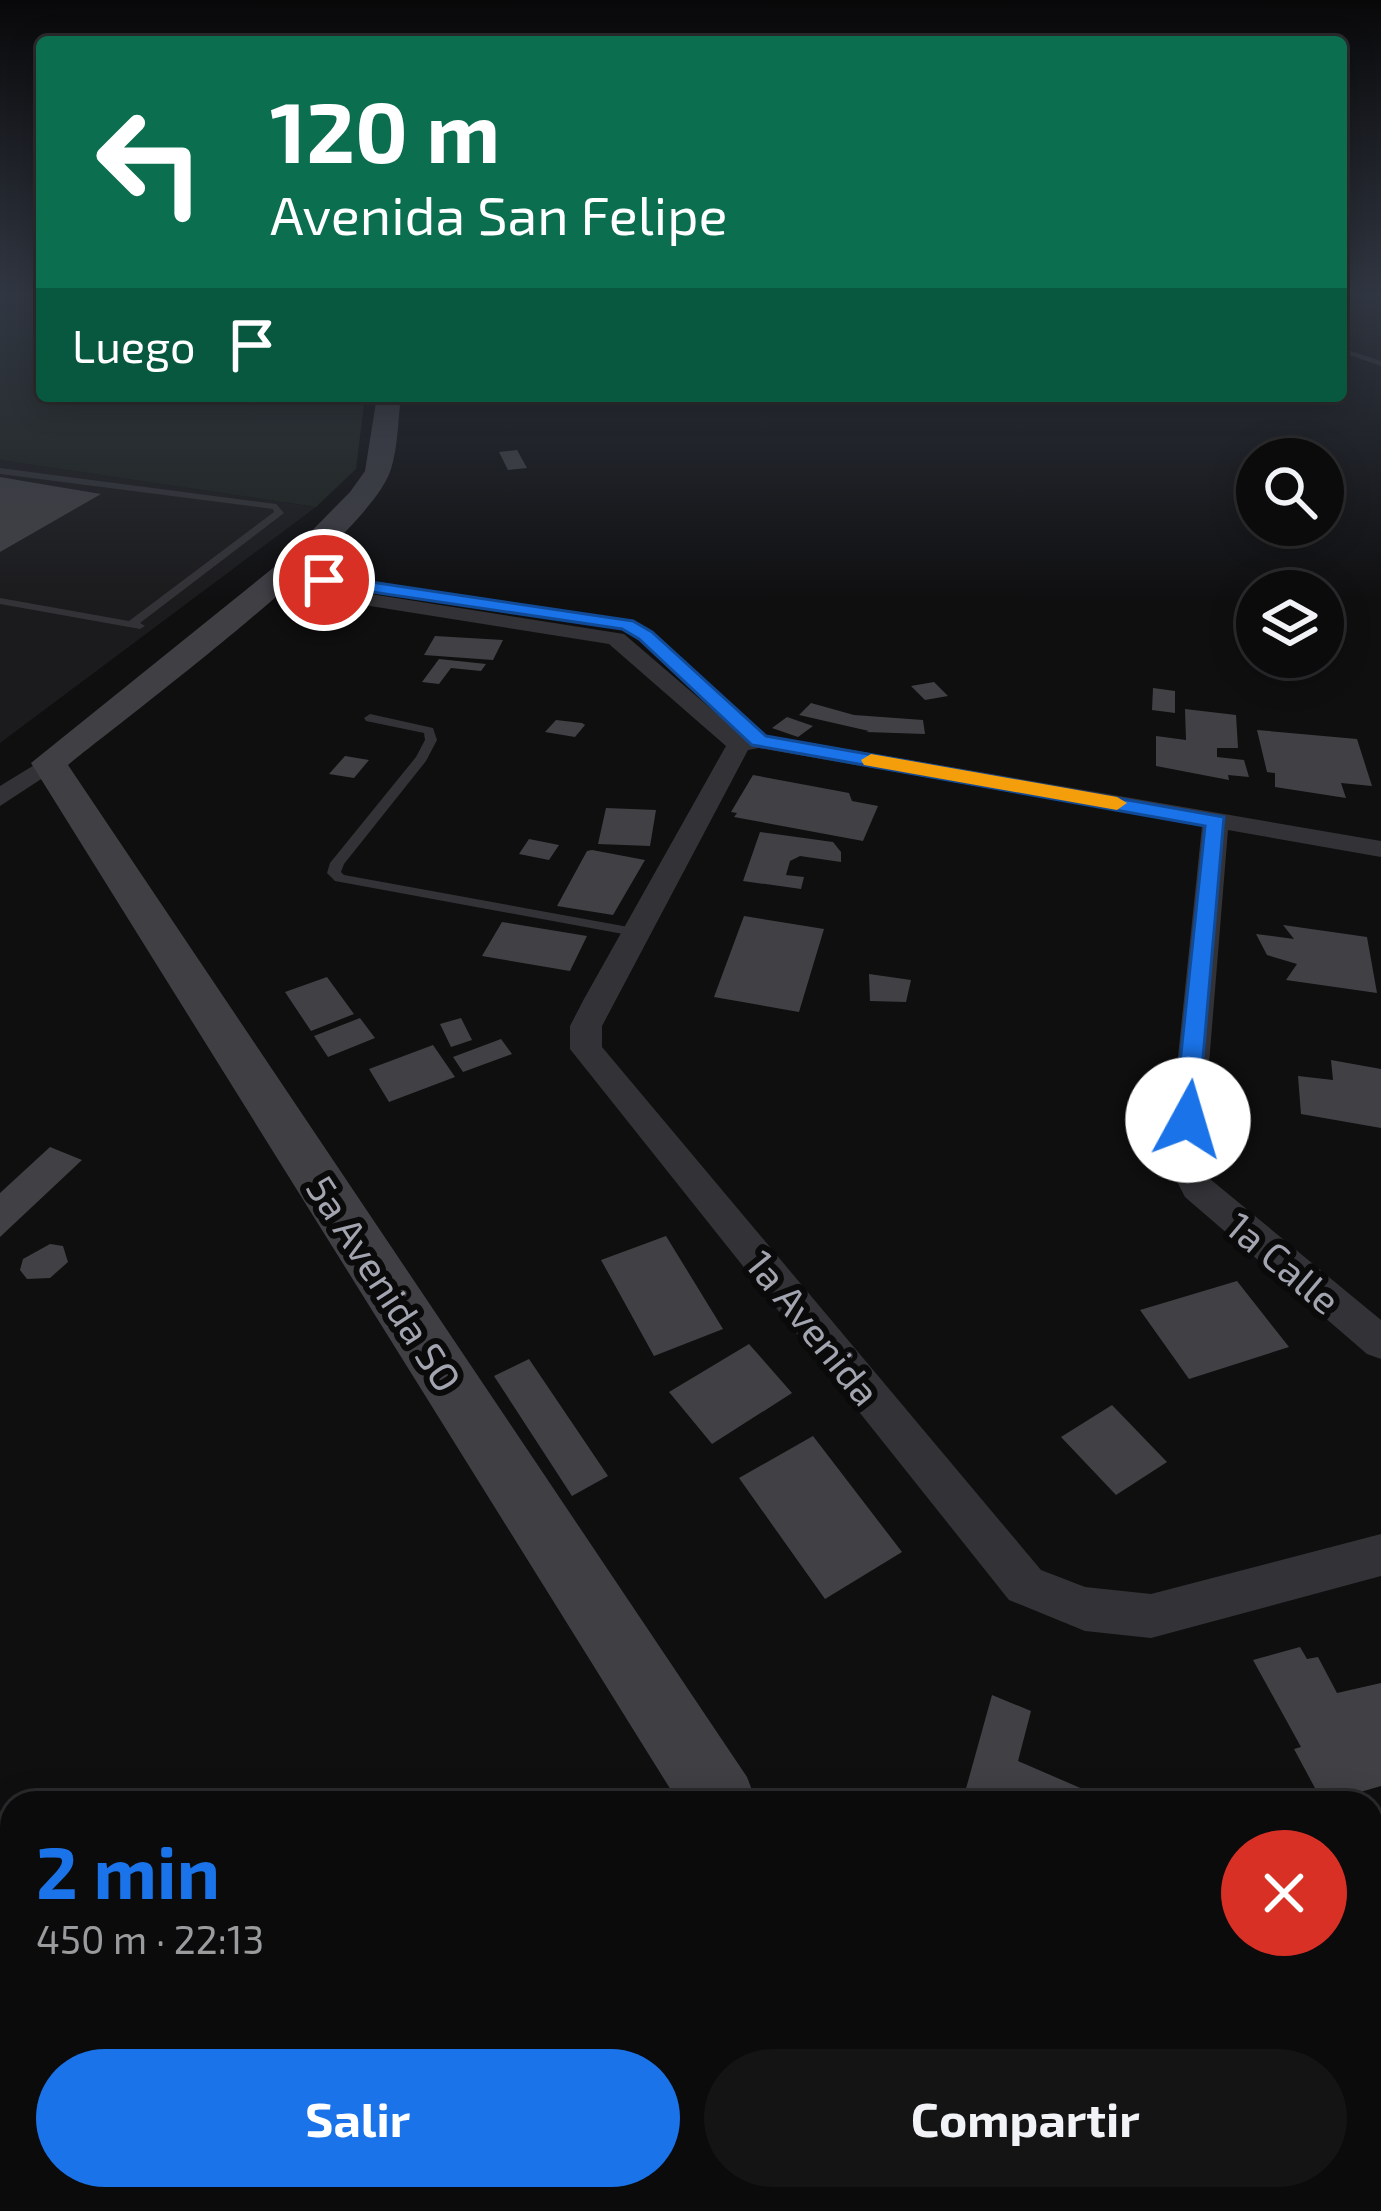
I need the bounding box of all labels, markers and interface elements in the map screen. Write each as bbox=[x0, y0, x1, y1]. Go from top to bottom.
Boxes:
text: 120 m bbox=[270, 79, 500, 180]
icon: left bbox=[72, 84, 228, 240]
text: Avenida San Felipe bbox=[270, 181, 728, 246]
icon: arrive bbox=[219, 312, 285, 378]
text: Luego bbox=[72, 318, 195, 372]
map controls bbox=[1236, 438, 1344, 678]
button: search bbox=[1236, 438, 1344, 546]
pin bbox=[273, 529, 375, 631]
icon: arrive bbox=[291, 547, 357, 613]
button: layers bbox=[1236, 570, 1344, 678]
position arrow bbox=[1125, 1057, 1251, 1183]
street label: 5a Avenida SO bbox=[298, 1166, 472, 1400]
street label: 1a Calle bbox=[1218, 1201, 1350, 1323]
street label: 1a Avenida bbox=[737, 1240, 891, 1414]
text: 2 min bbox=[36, 1827, 220, 1913]
button: close bbox=[1221, 1830, 1347, 1956]
text: 450 m · 22:13 bbox=[36, 1915, 264, 1962]
button: Salir bbox=[36, 2049, 680, 2187]
button: Compartir bbox=[704, 2049, 1347, 2187]

